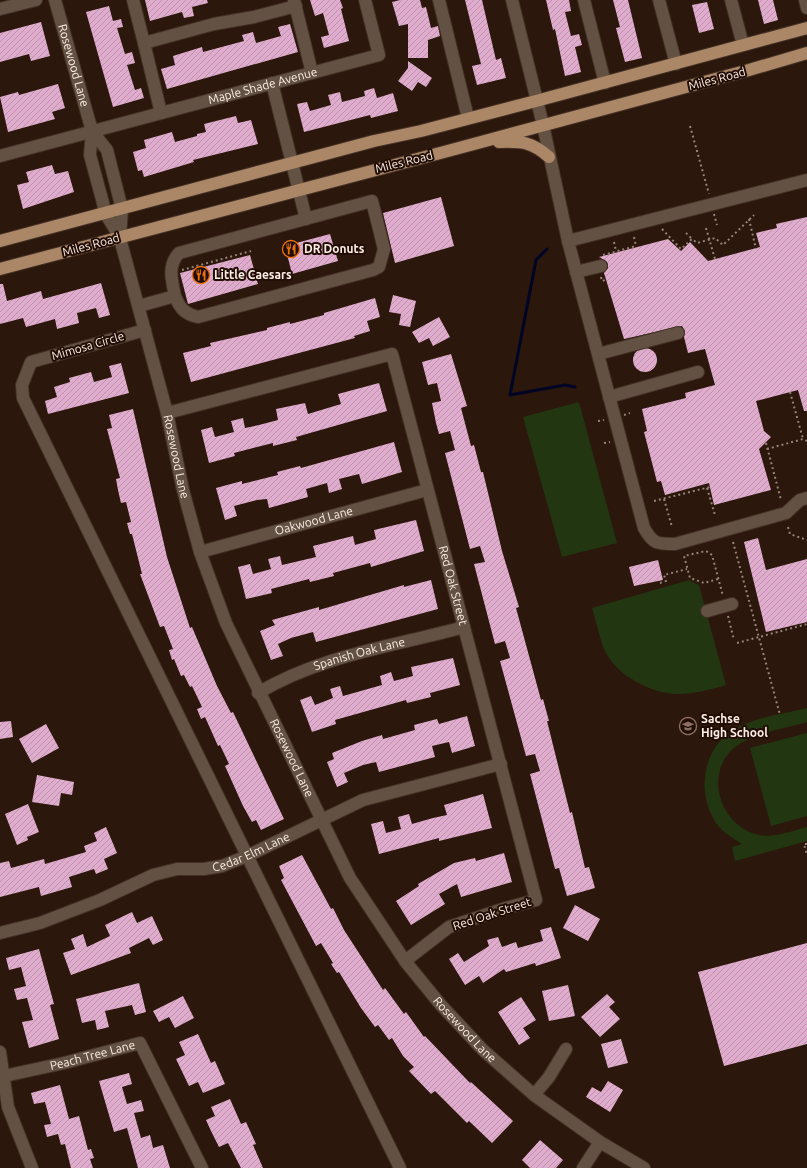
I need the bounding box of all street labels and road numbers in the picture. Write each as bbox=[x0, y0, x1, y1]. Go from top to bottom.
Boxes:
street label: Rosewood Lane bbox=[56, 23, 92, 108]
street label: Maple Shade Avenue bbox=[207, 65, 319, 106]
street label: Miles Road bbox=[687, 65, 747, 92]
street label: Miles Road bbox=[374, 148, 434, 175]
street label: Miles Road bbox=[61, 231, 121, 258]
street label: Mimosa Circle bbox=[50, 329, 126, 362]
street label: Rosewood Lane bbox=[162, 414, 192, 500]
street label: Oakwood Lane bbox=[273, 504, 354, 537]
street label: Red Oak Street bbox=[437, 544, 470, 627]
street label: Spanish Oak Lane bbox=[312, 635, 406, 672]
street label: Rosewood Lane bbox=[268, 717, 317, 799]
street label: Cedar Elm Lane bbox=[211, 829, 292, 874]
street label: Red Oak Street bbox=[451, 895, 533, 932]
street label: Rosewood Lane bbox=[431, 994, 499, 1065]
street label: Peach Tree Lane bbox=[49, 1038, 136, 1072]

